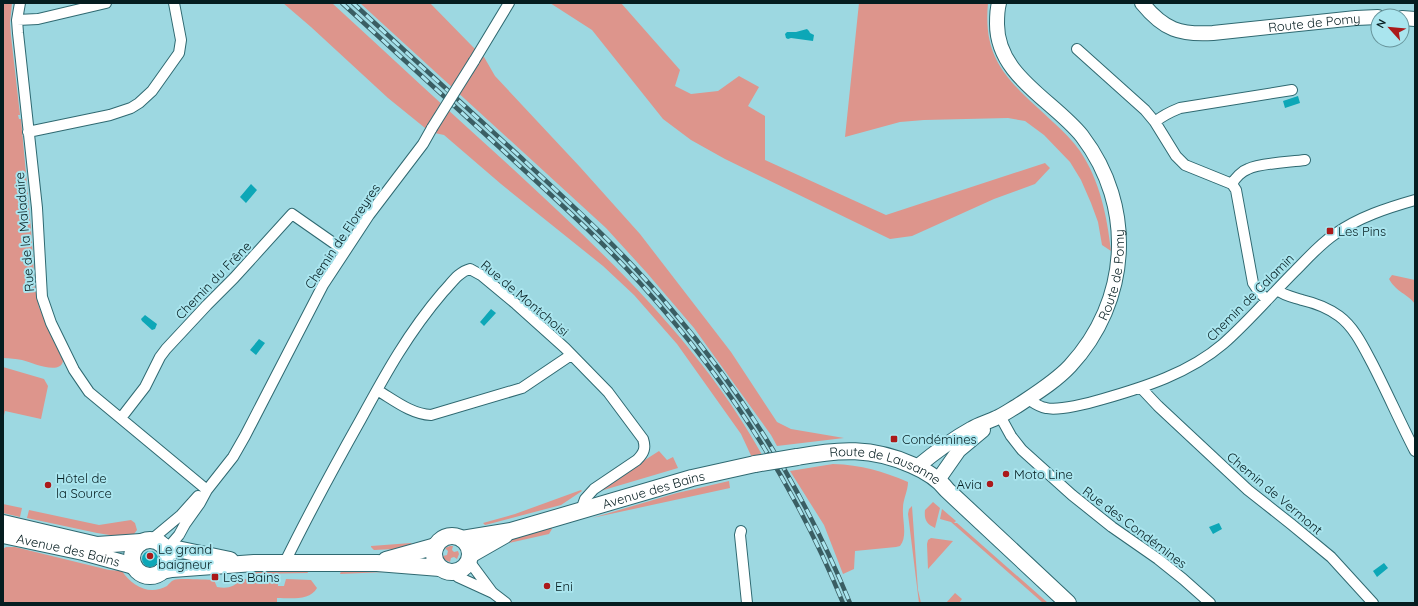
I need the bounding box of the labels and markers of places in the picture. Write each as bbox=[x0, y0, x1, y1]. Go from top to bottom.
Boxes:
place label: Les Pins bbox=[1338, 223, 1386, 239]
marker: Les Pins bbox=[1325, 226, 1335, 236]
place label: Condémines bbox=[902, 431, 977, 447]
marker: Condémines bbox=[889, 434, 899, 444]
place label: Moto Line bbox=[1014, 466, 1073, 482]
marker: Moto Line bbox=[1001, 469, 1011, 479]
place label: Hôtel de la Source bbox=[56, 470, 112, 501]
place label: Avia bbox=[956, 476, 982, 492]
marker: Avia bbox=[985, 479, 995, 489]
marker: Hôtel de la Source bbox=[43, 480, 53, 490]
place label: Le grand baigneur bbox=[158, 541, 212, 572]
marker: Le grand baigneur bbox=[145, 551, 155, 561]
place label: Les Bains bbox=[223, 569, 280, 585]
marker: Les Bains bbox=[210, 572, 220, 582]
place label: Eni bbox=[555, 578, 573, 594]
marker: Eni bbox=[542, 581, 552, 591]

